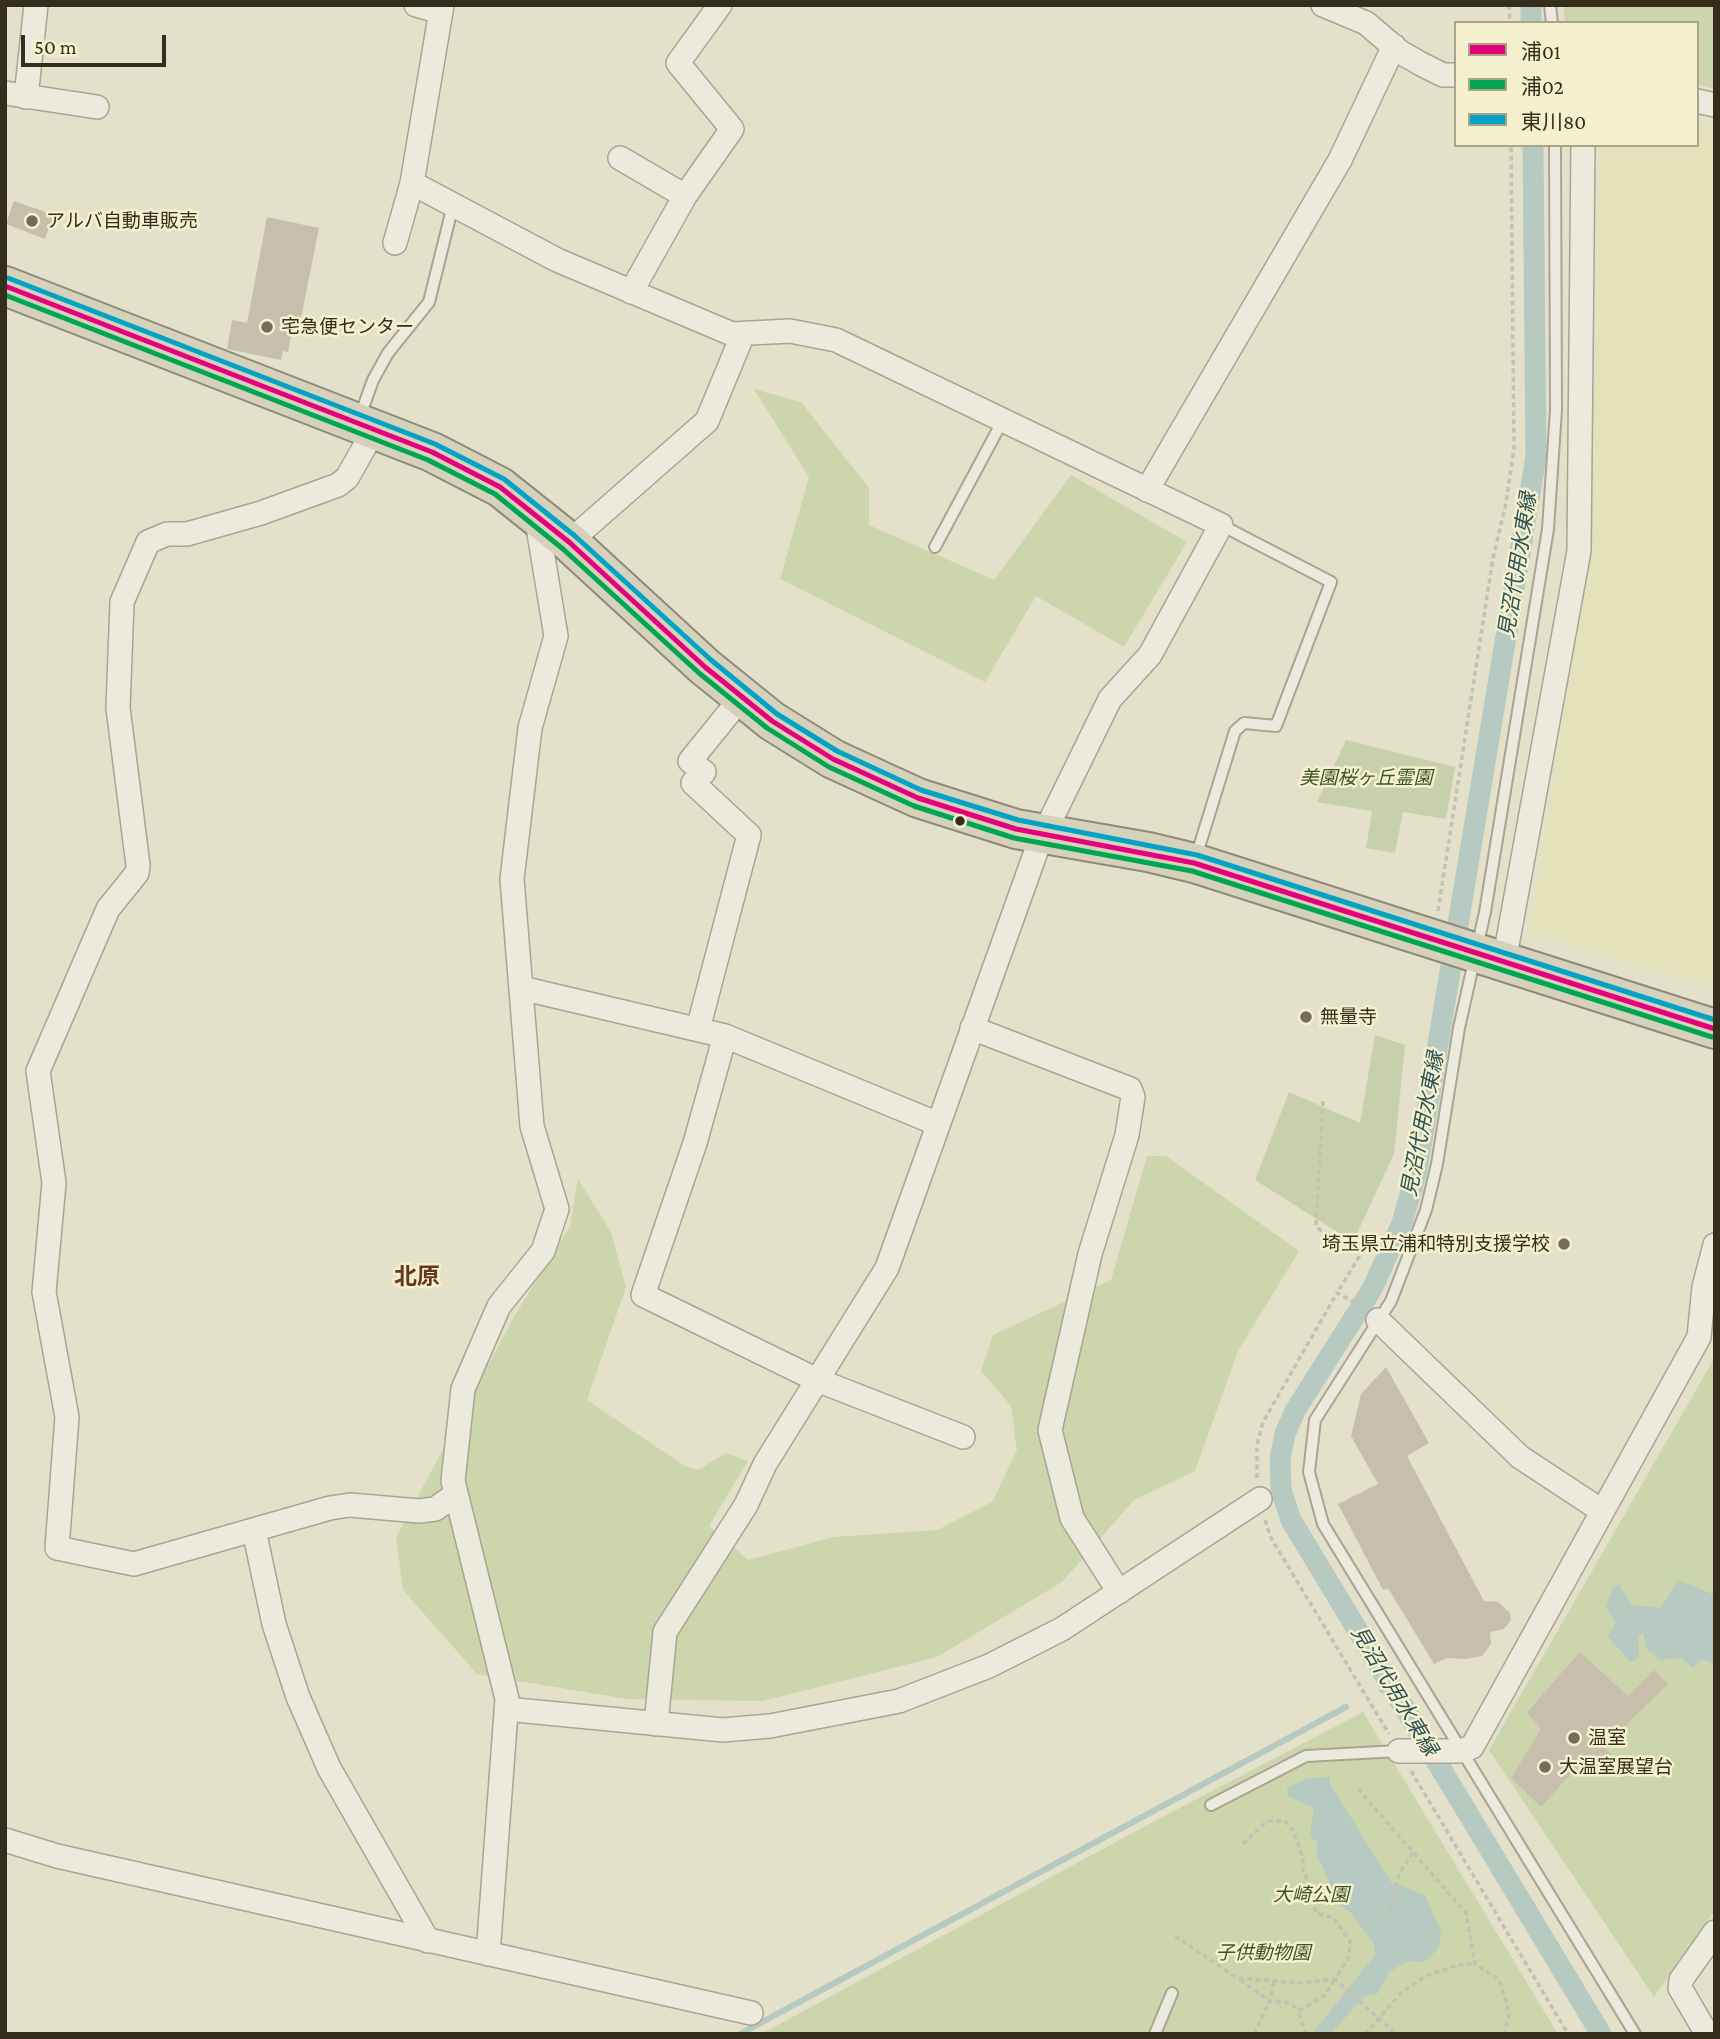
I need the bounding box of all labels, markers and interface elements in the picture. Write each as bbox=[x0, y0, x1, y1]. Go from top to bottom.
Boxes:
scale bar bbox=[24, 21, 170, 65]
legend bbox=[1454, 21, 1699, 147]
text: 50 m bbox=[34, 35, 77, 59]
text: 浦01 bbox=[1521, 40, 1561, 64]
text: 浦02 bbox=[1521, 75, 1564, 99]
text: 東川80 bbox=[1521, 110, 1586, 134]
place label: アルバ自動車販売 bbox=[46, 210, 198, 232]
marker: アルバ自動車販売 bbox=[24, 213, 40, 229]
place label: 宅急便センター bbox=[281, 316, 414, 338]
marker: 宅急便センター bbox=[259, 319, 275, 335]
water label: 見沼代用水東縁 bbox=[1494, 490, 1542, 640]
park label: 美園桜ヶ丘霊園 bbox=[1300, 767, 1432, 789]
unlabelled marker bbox=[953, 814, 967, 828]
place label: 無量寺 bbox=[1320, 1006, 1377, 1028]
marker: 無量寺 bbox=[1298, 1009, 1314, 1025]
water label: 見沼代用水東縁 bbox=[1397, 1049, 1449, 1199]
place label: 埼玉県立浦和特別支援学校 bbox=[1322, 1233, 1550, 1255]
marker: 埼玉県立浦和特別支援学校 bbox=[1556, 1236, 1572, 1252]
district label: 北原 bbox=[394, 1263, 440, 1291]
water label: 見沼代用水東縁 bbox=[1345, 1622, 1443, 1760]
place label: 温室 bbox=[1588, 1727, 1626, 1749]
marker: 温室 bbox=[1566, 1730, 1582, 1746]
place label: 大温室展望台 bbox=[1559, 1756, 1673, 1778]
marker: 大温室展望台 bbox=[1537, 1759, 1553, 1775]
park label: 大崎公園 bbox=[1273, 1884, 1349, 1906]
park label: 子供動物園 bbox=[1216, 1942, 1310, 1964]

